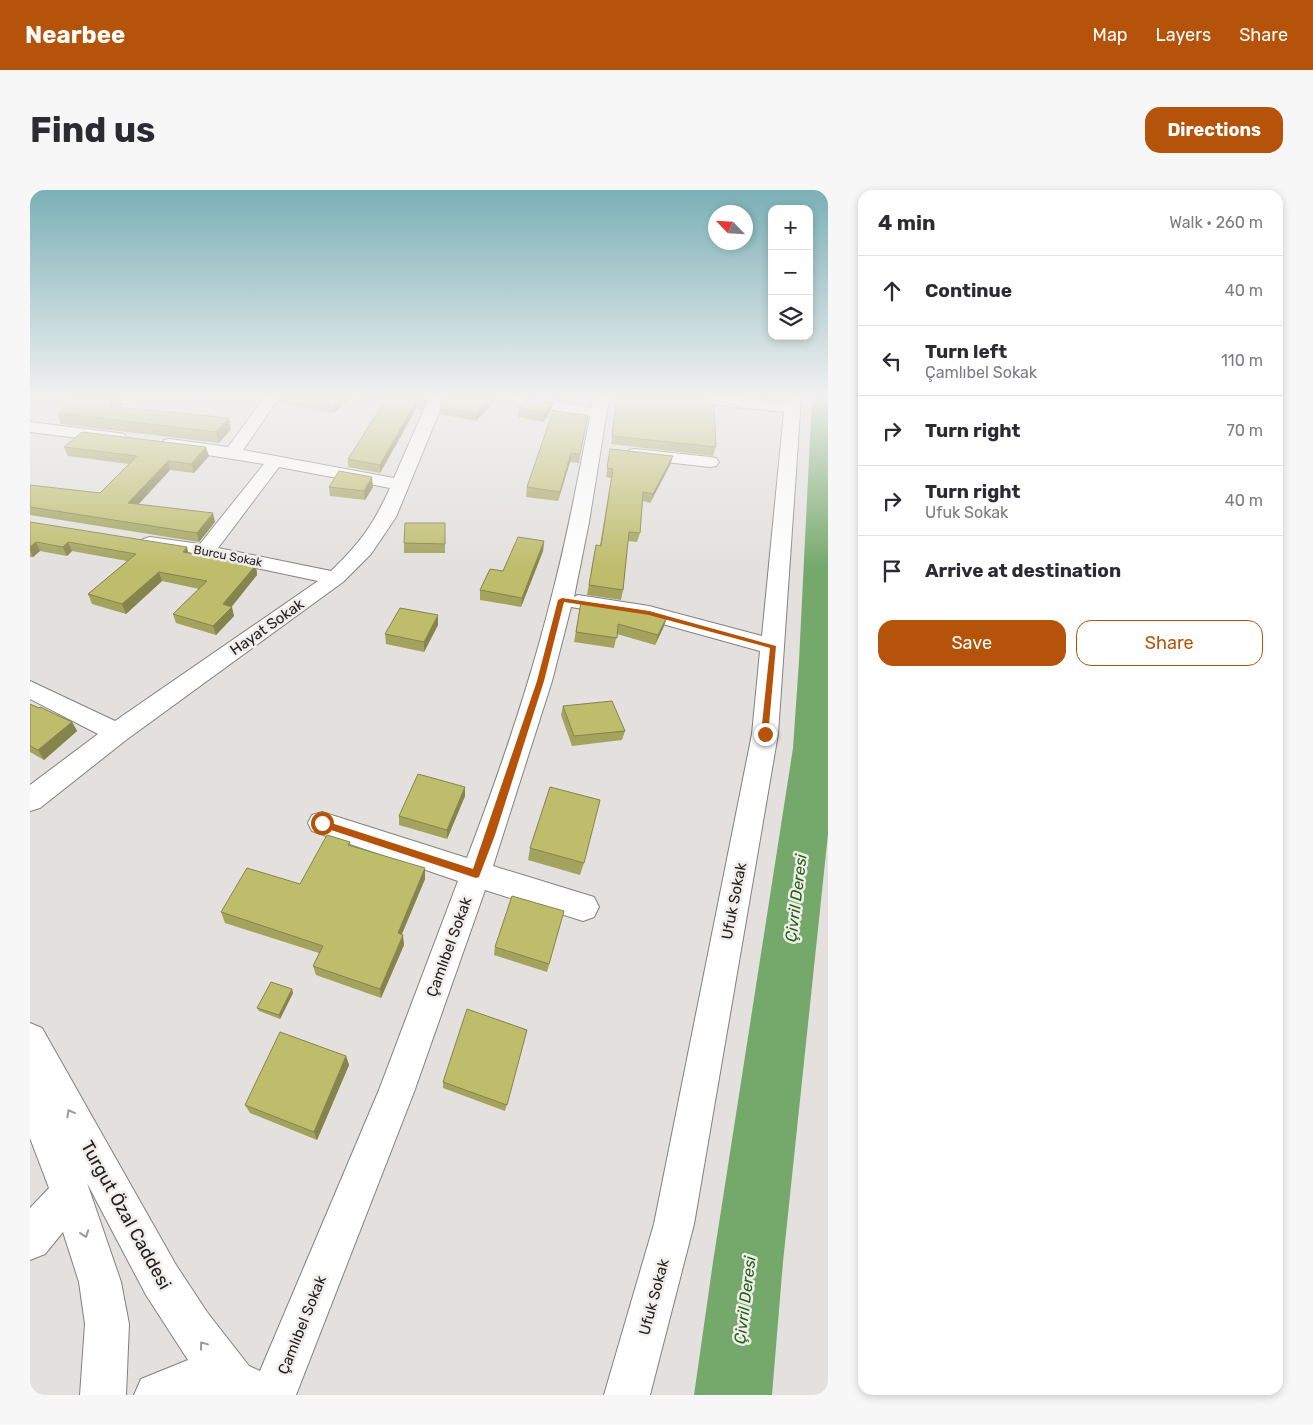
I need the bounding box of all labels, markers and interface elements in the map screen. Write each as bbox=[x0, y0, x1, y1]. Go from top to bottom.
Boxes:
text: Nearbee bbox=[25, 21, 125, 49]
text: Map bbox=[1093, 24, 1128, 46]
text: Layers bbox=[1156, 24, 1211, 46]
text: Share bbox=[1239, 24, 1288, 46]
button: Directions bbox=[1145, 107, 1283, 153]
text: Find us bbox=[30, 109, 155, 151]
north arrow bbox=[708, 205, 753, 250]
map controls bbox=[768, 205, 813, 340]
button: + bbox=[768, 205, 813, 250]
text: 4 min bbox=[878, 210, 936, 235]
text: Walk · 260 m bbox=[1169, 213, 1263, 232]
button: − bbox=[768, 250, 813, 295]
icon: ahead bbox=[878, 277, 906, 305]
text: Continue bbox=[925, 279, 1012, 302]
text: 40 m bbox=[1225, 281, 1263, 300]
button: layers bbox=[768, 295, 813, 340]
text: Turn left bbox=[925, 340, 1007, 363]
icon: left bbox=[878, 347, 906, 375]
text: 110 m bbox=[1221, 351, 1263, 370]
text: Çamlıbel Sokak bbox=[925, 363, 1037, 382]
icon: right bbox=[878, 417, 906, 445]
text: Turn right bbox=[925, 419, 1020, 442]
text: 70 m bbox=[1226, 421, 1263, 440]
text: Turn right bbox=[925, 480, 1020, 503]
icon: right bbox=[878, 487, 906, 515]
text: 40 m bbox=[1225, 491, 1263, 510]
text: Ufuk Sokak bbox=[925, 503, 1008, 522]
street label: Burcu Sokak bbox=[192, 542, 264, 570]
icon: arrive bbox=[878, 557, 906, 585]
text: Arrive at destination bbox=[925, 559, 1121, 582]
street label: Hayat Sokak bbox=[227, 595, 308, 659]
button: Save bbox=[878, 620, 1066, 666]
button: Share bbox=[1076, 620, 1263, 666]
route end bbox=[754, 723, 777, 746]
route start bbox=[311, 812, 334, 835]
water label: Çivril Deresi bbox=[781, 852, 811, 943]
street label: Ufuk Sokak bbox=[718, 861, 750, 941]
street label: Çamlıbel Sokak bbox=[423, 894, 476, 999]
one-way arrow bbox=[66, 1109, 76, 1118]
street label: Turgut Özal Caddesi bbox=[76, 1137, 176, 1293]
one-way arrow bbox=[79, 1229, 89, 1238]
water label: Çivril Deresi bbox=[730, 1254, 760, 1345]
street label: Ufuk Sokak bbox=[635, 1257, 673, 1337]
street label: Çamlıbel Sokak bbox=[274, 1273, 330, 1377]
one-way arrow bbox=[200, 1341, 209, 1351]

